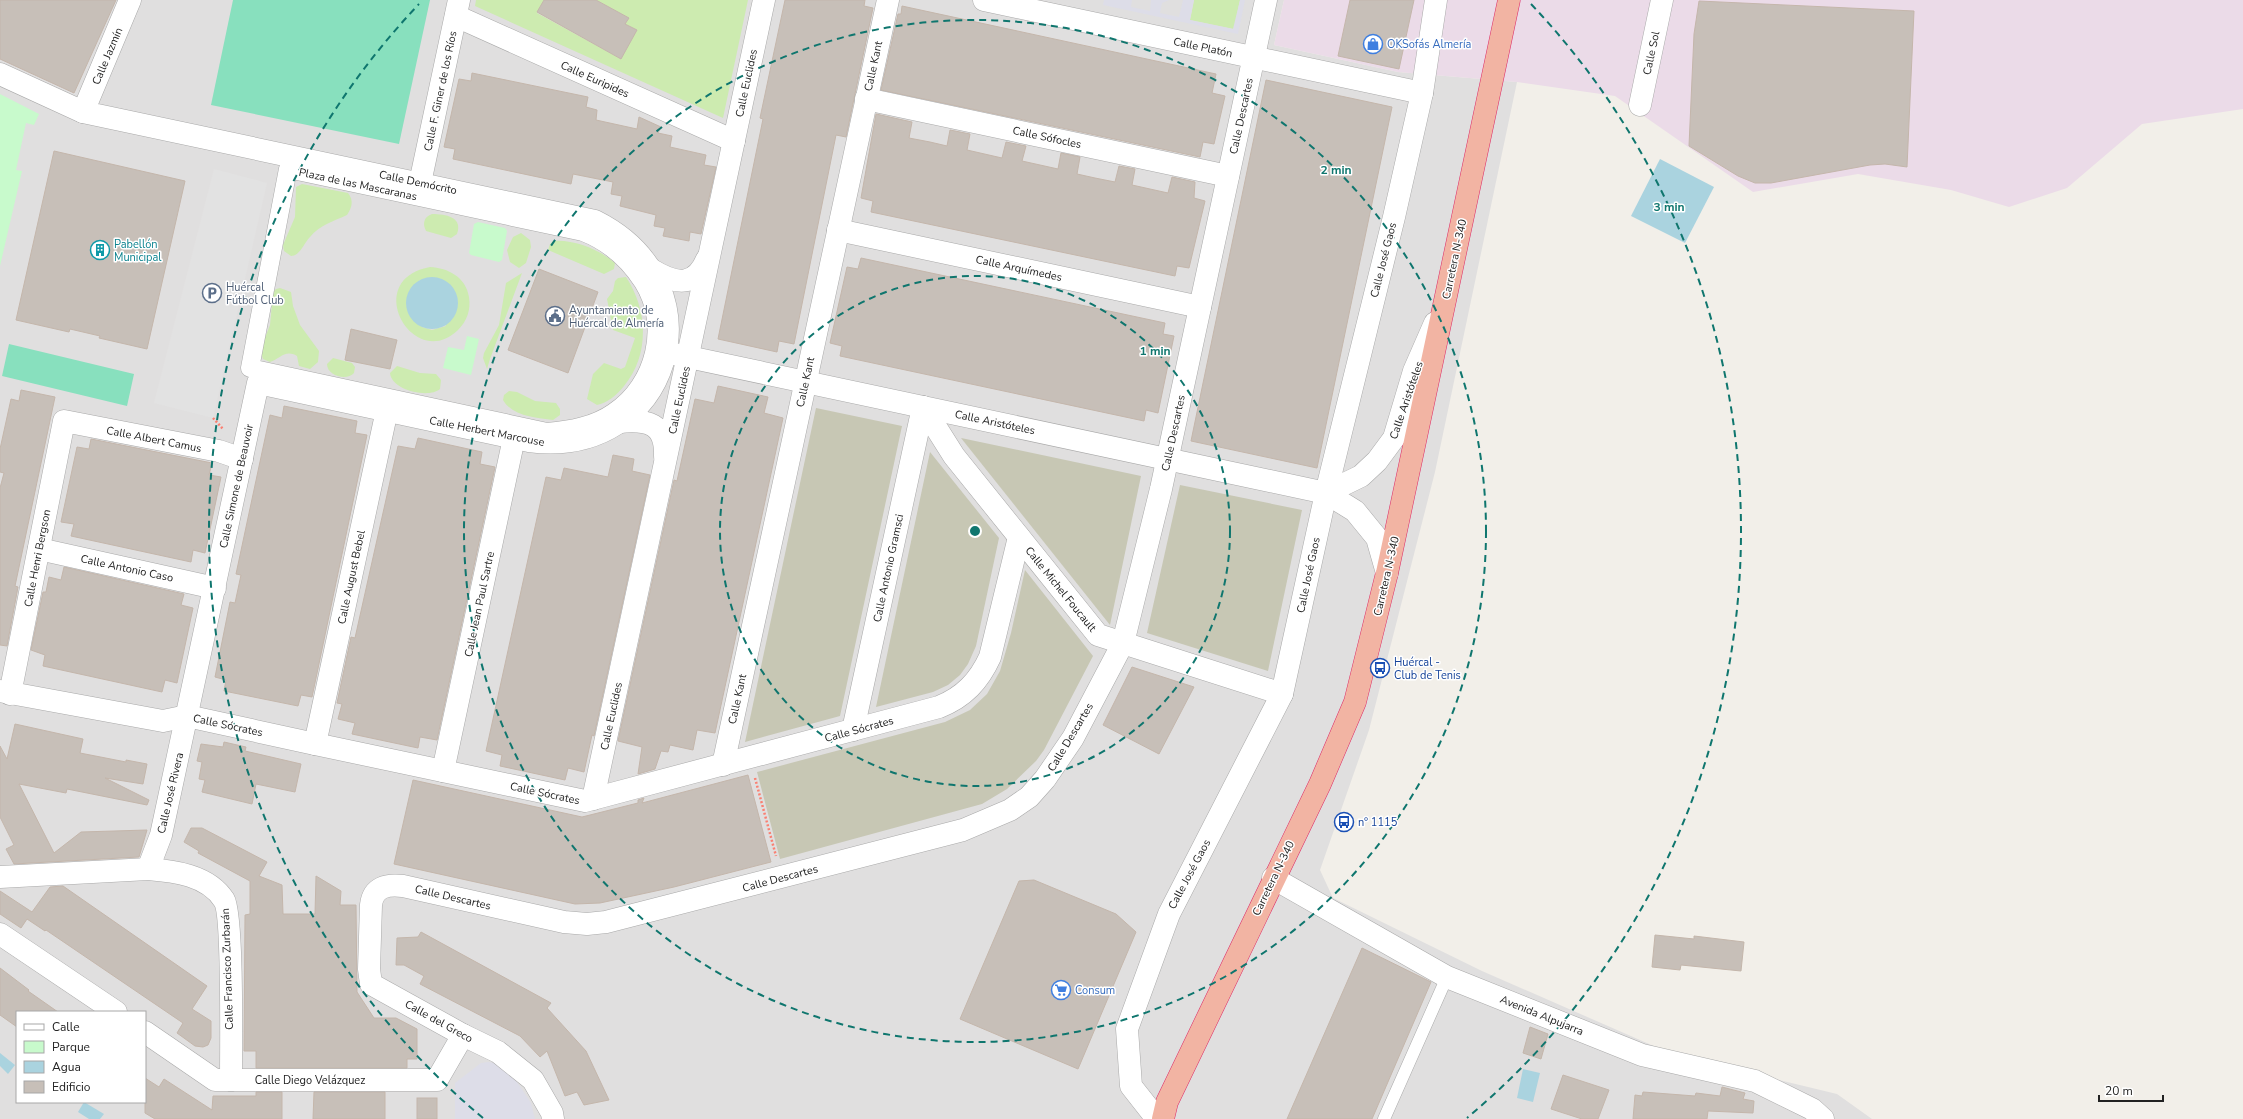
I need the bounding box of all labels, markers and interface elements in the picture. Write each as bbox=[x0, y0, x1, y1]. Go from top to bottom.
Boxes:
street label: Calle Jazmín bbox=[89, 25, 126, 87]
street label: Calle Sol bbox=[1640, 29, 1664, 76]
street label: Calle F. Giner de los Ríos bbox=[420, 30, 461, 153]
shop icon: OKSofás Almería bbox=[1362, 33, 1384, 55]
street label: Calle Platón bbox=[1172, 34, 1234, 61]
place label: OKSofás Almería bbox=[1387, 37, 1471, 52]
street label: Calle Kant bbox=[861, 39, 886, 93]
street label: Calle Euclides bbox=[732, 48, 761, 119]
street label: Calle Euripides bbox=[558, 58, 632, 101]
street label: Calle Descartes bbox=[1226, 77, 1257, 156]
street label: Calle Sófocles bbox=[1011, 123, 1083, 152]
text: 2 min bbox=[1320, 162, 1352, 178]
street label: Plaza de las Mascaranas bbox=[297, 165, 418, 204]
street label: Calle Demócrito bbox=[378, 167, 458, 198]
text: 3 min bbox=[1653, 199, 1685, 215]
street label: Carretera N-340 bbox=[1439, 217, 1470, 301]
street label: Calle José Gaos bbox=[1367, 221, 1400, 299]
place label: Pabellón Municipal bbox=[114, 237, 162, 265]
building icon: Pabellón Municipal bbox=[89, 239, 111, 261]
street label: Calle Arquímedes bbox=[974, 252, 1064, 285]
place label: Huércal Fútbol Club bbox=[226, 280, 284, 308]
parking icon: Huércal Fútbol Club bbox=[201, 282, 223, 304]
place label: Ayuntamiento de Huércal de Almería bbox=[569, 303, 664, 331]
public building icon: Ayuntamiento de Huércal de Almería bbox=[544, 305, 566, 327]
text: 1 min bbox=[1139, 343, 1171, 359]
street label: Calle Kant bbox=[793, 355, 818, 409]
street label: Calle Aristóteles bbox=[1386, 359, 1427, 441]
street label: Calle Euclides bbox=[665, 365, 694, 436]
street label: Calle Descartes bbox=[1158, 394, 1189, 473]
street label: Calle Aristóteles bbox=[953, 407, 1036, 438]
street label: Calle Herbert Marcouse bbox=[428, 413, 546, 450]
street label: Calle Albert Camus bbox=[105, 423, 203, 456]
street label: Calle Simone de Beauvoir bbox=[216, 423, 257, 550]
street label: Calle Henri Bergson bbox=[21, 508, 54, 608]
street label: Calle Antonio Gramsci bbox=[870, 513, 907, 624]
centre of rings bbox=[968, 524, 982, 538]
street label: Calle August Bebel bbox=[334, 528, 369, 625]
street label: Carretera N-340 bbox=[1370, 534, 1403, 618]
street label: Calle José Gaos bbox=[1293, 536, 1324, 614]
street label: Calle Michel Foucault bbox=[1022, 544, 1100, 635]
street label: Calle Jean Paul Sartre bbox=[461, 550, 498, 658]
street label: Calle Antonio Caso bbox=[79, 551, 175, 586]
place label: Huércal - Club de Tenis bbox=[1394, 655, 1461, 683]
bus stop icon: Huércal - Club de Tenis bbox=[1369, 657, 1391, 679]
street label: Calle Kant bbox=[725, 672, 750, 726]
street label: Calle Euclides bbox=[597, 681, 626, 752]
street label: Calle Descartes bbox=[1044, 700, 1097, 774]
street label: Calle Sócrates bbox=[192, 711, 264, 740]
street label: Calle Sócrates bbox=[823, 713, 895, 746]
street label: Calle José Rivera bbox=[154, 751, 187, 835]
street label: Calle Sócrates bbox=[509, 779, 581, 808]
bus stop icon: n° 1115 bbox=[1333, 811, 1355, 833]
place label: n° 1115 bbox=[1358, 815, 1398, 830]
street label: Calle José Gaos bbox=[1165, 837, 1214, 912]
street label: Carretera N-340 bbox=[1249, 838, 1298, 918]
street label: Calle Descartes bbox=[741, 861, 820, 896]
street label: Calle Descartes bbox=[413, 881, 492, 914]
street label: Calle Francisco Zurbarán bbox=[218, 908, 237, 1030]
supermarket icon: Consum bbox=[1050, 979, 1072, 1001]
place label: Consum bbox=[1075, 983, 1115, 998]
street label: Avenida Alpujarra bbox=[1498, 992, 1586, 1039]
street label: Calle del Greco bbox=[402, 997, 475, 1046]
legend bbox=[16, 1011, 146, 1103]
text: Calle bbox=[52, 1019, 80, 1035]
text: Parque bbox=[52, 1039, 90, 1055]
text: Agua bbox=[52, 1059, 81, 1075]
street label: Calle Diego Velázquez bbox=[255, 1073, 365, 1088]
scale bar bbox=[2099, 1077, 2163, 1103]
text: Edificio bbox=[52, 1079, 91, 1095]
text: 20 m bbox=[2105, 1083, 2133, 1099]

